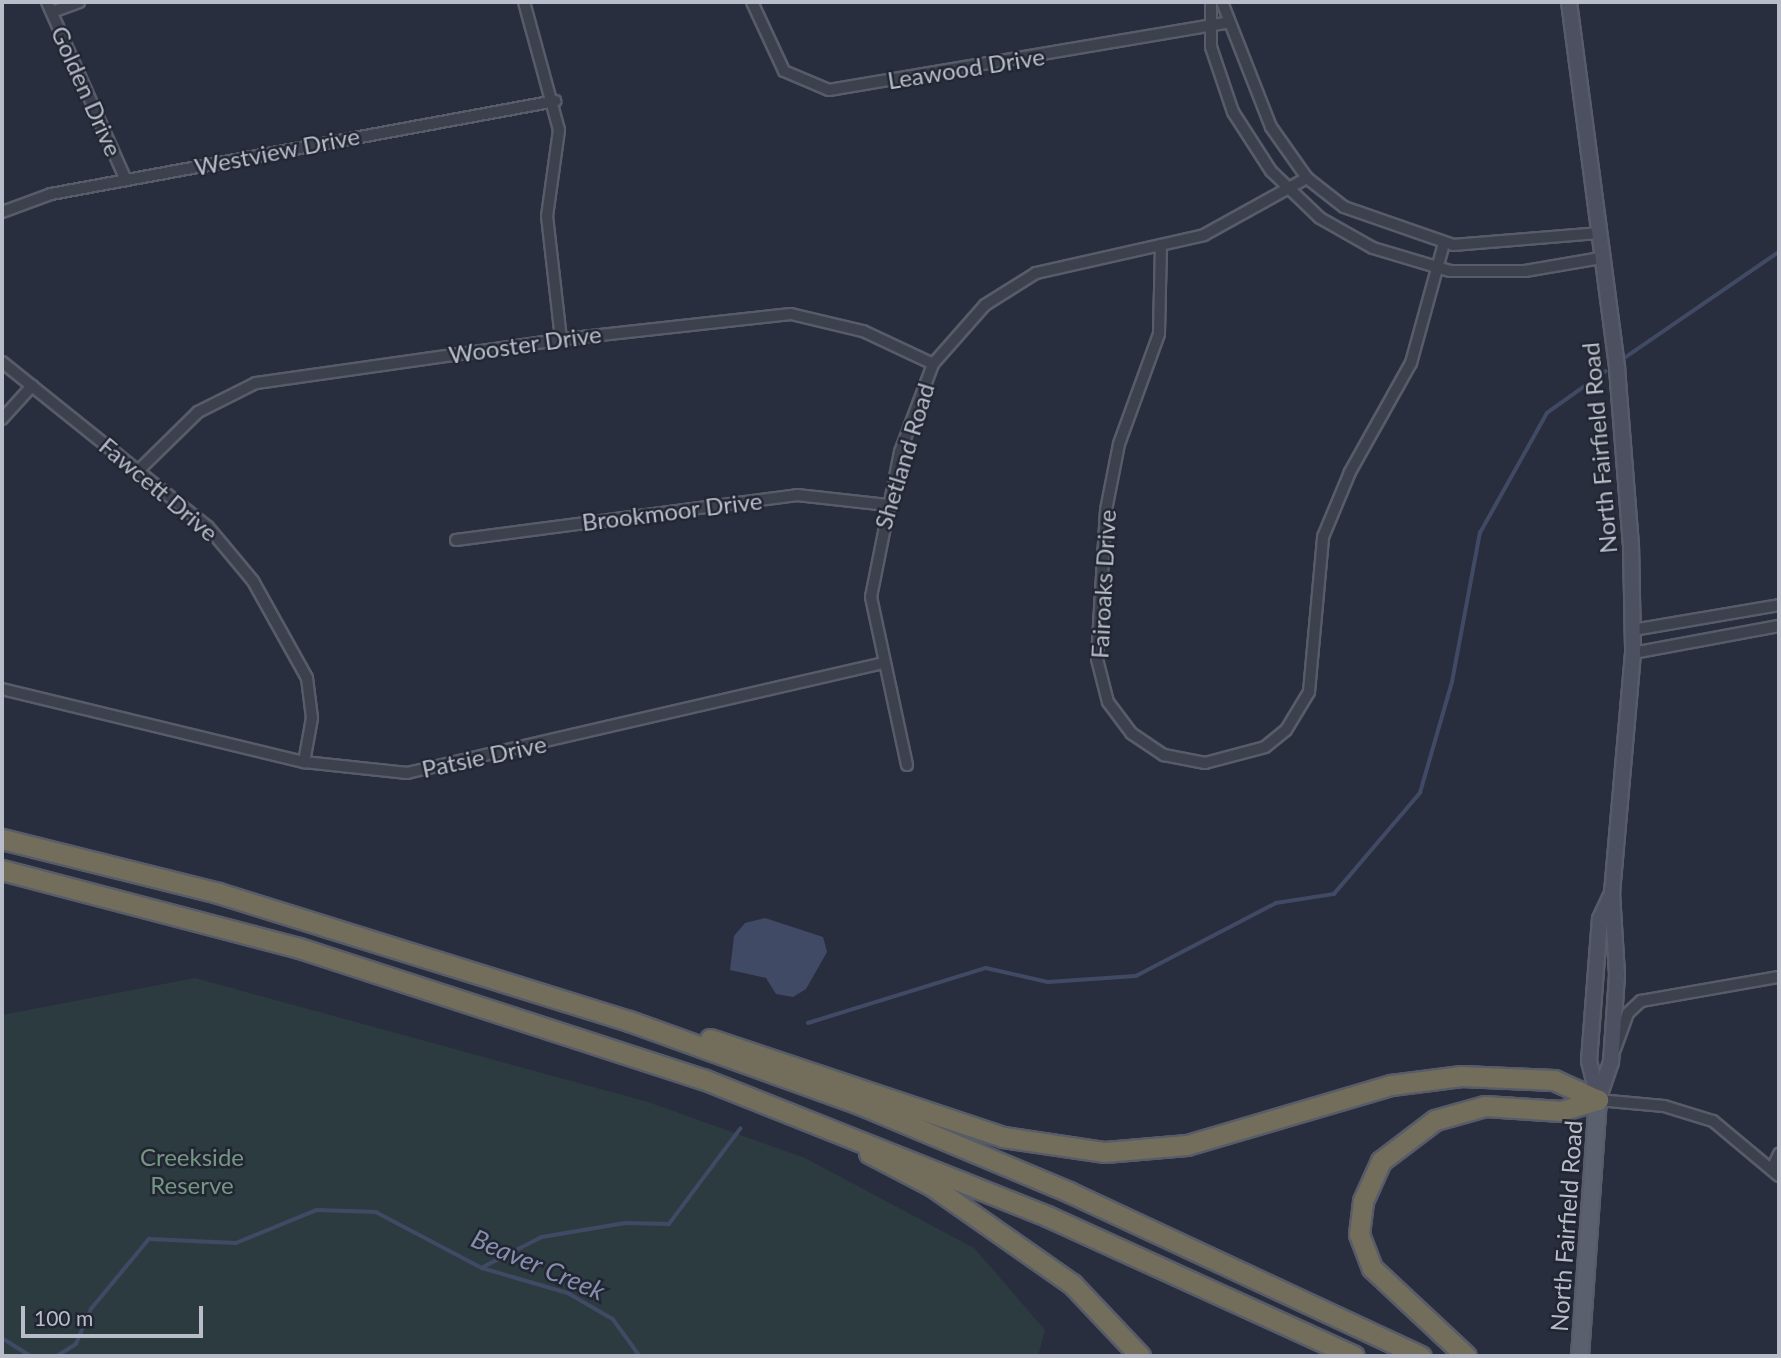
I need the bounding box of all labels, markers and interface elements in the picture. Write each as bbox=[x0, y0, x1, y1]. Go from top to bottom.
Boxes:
street label: Golden Drive bbox=[45, 21, 129, 161]
street label: Leawood Drive bbox=[885, 41, 1047, 95]
street label: Westview Drive bbox=[192, 121, 362, 181]
street label: Wooster Drive bbox=[447, 319, 603, 369]
street label: North Fairfield Road bbox=[1575, 341, 1623, 555]
street label: Shetland Road bbox=[868, 379, 940, 533]
street label: Fawcett Drive bbox=[94, 431, 224, 547]
street label: Brookmoor Drive bbox=[580, 486, 764, 536]
street label: Fairoaks Drive bbox=[1085, 509, 1121, 659]
street label: Patsie Drive bbox=[419, 729, 549, 783]
street label: North Fairfield Road bbox=[1544, 1119, 1588, 1333]
park label: Creekside Reserve bbox=[140, 1143, 244, 1199]
water label: Beaver Creek bbox=[466, 1223, 610, 1307]
scale bar bbox=[24, 1292, 206, 1336]
text: 100 m bbox=[34, 1305, 93, 1330]

